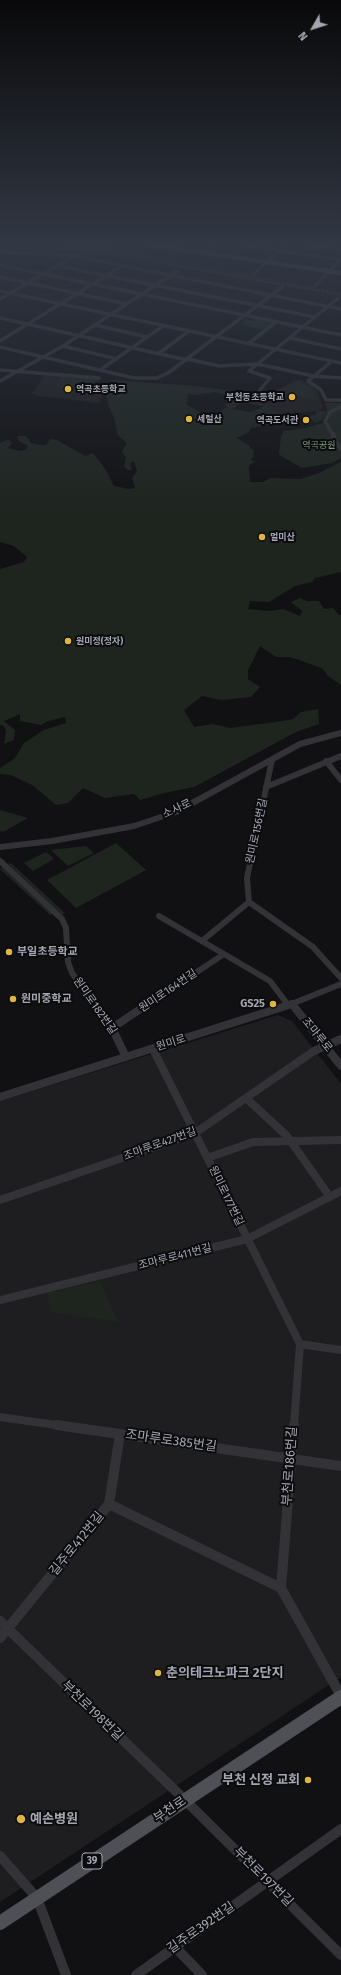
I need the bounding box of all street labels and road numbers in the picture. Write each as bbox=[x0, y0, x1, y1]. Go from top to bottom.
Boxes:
street label: 소사로 bbox=[160, 797, 194, 821]
street label: 원미로156번길 bbox=[244, 797, 270, 865]
street label: 원미로164번길 bbox=[137, 967, 199, 1015]
street label: 원미로182번길 bbox=[70, 975, 120, 1037]
street label: 조마루로 bbox=[299, 1015, 335, 1055]
street label: 원미로 bbox=[155, 1032, 187, 1054]
street label: 조마루로427번길 bbox=[122, 1125, 198, 1163]
street label: 원미로177번길 bbox=[206, 1164, 246, 1228]
street label: 조마루로411번길 bbox=[137, 1241, 213, 1273]
street label: 부천로186번길 bbox=[279, 1426, 301, 1506]
street label: 조마루로385번길 bbox=[124, 1427, 218, 1455]
street label: 길주로412번길 bbox=[46, 1509, 108, 1579]
street label: 부천로198번길 bbox=[58, 1678, 126, 1744]
street label: 부천로 bbox=[151, 1794, 189, 1826]
street label: 부천로197번길 bbox=[230, 1844, 296, 1910]
road number: 39 bbox=[82, 1853, 102, 1869]
street label: 길주로392번길 bbox=[164, 1899, 238, 1957]

